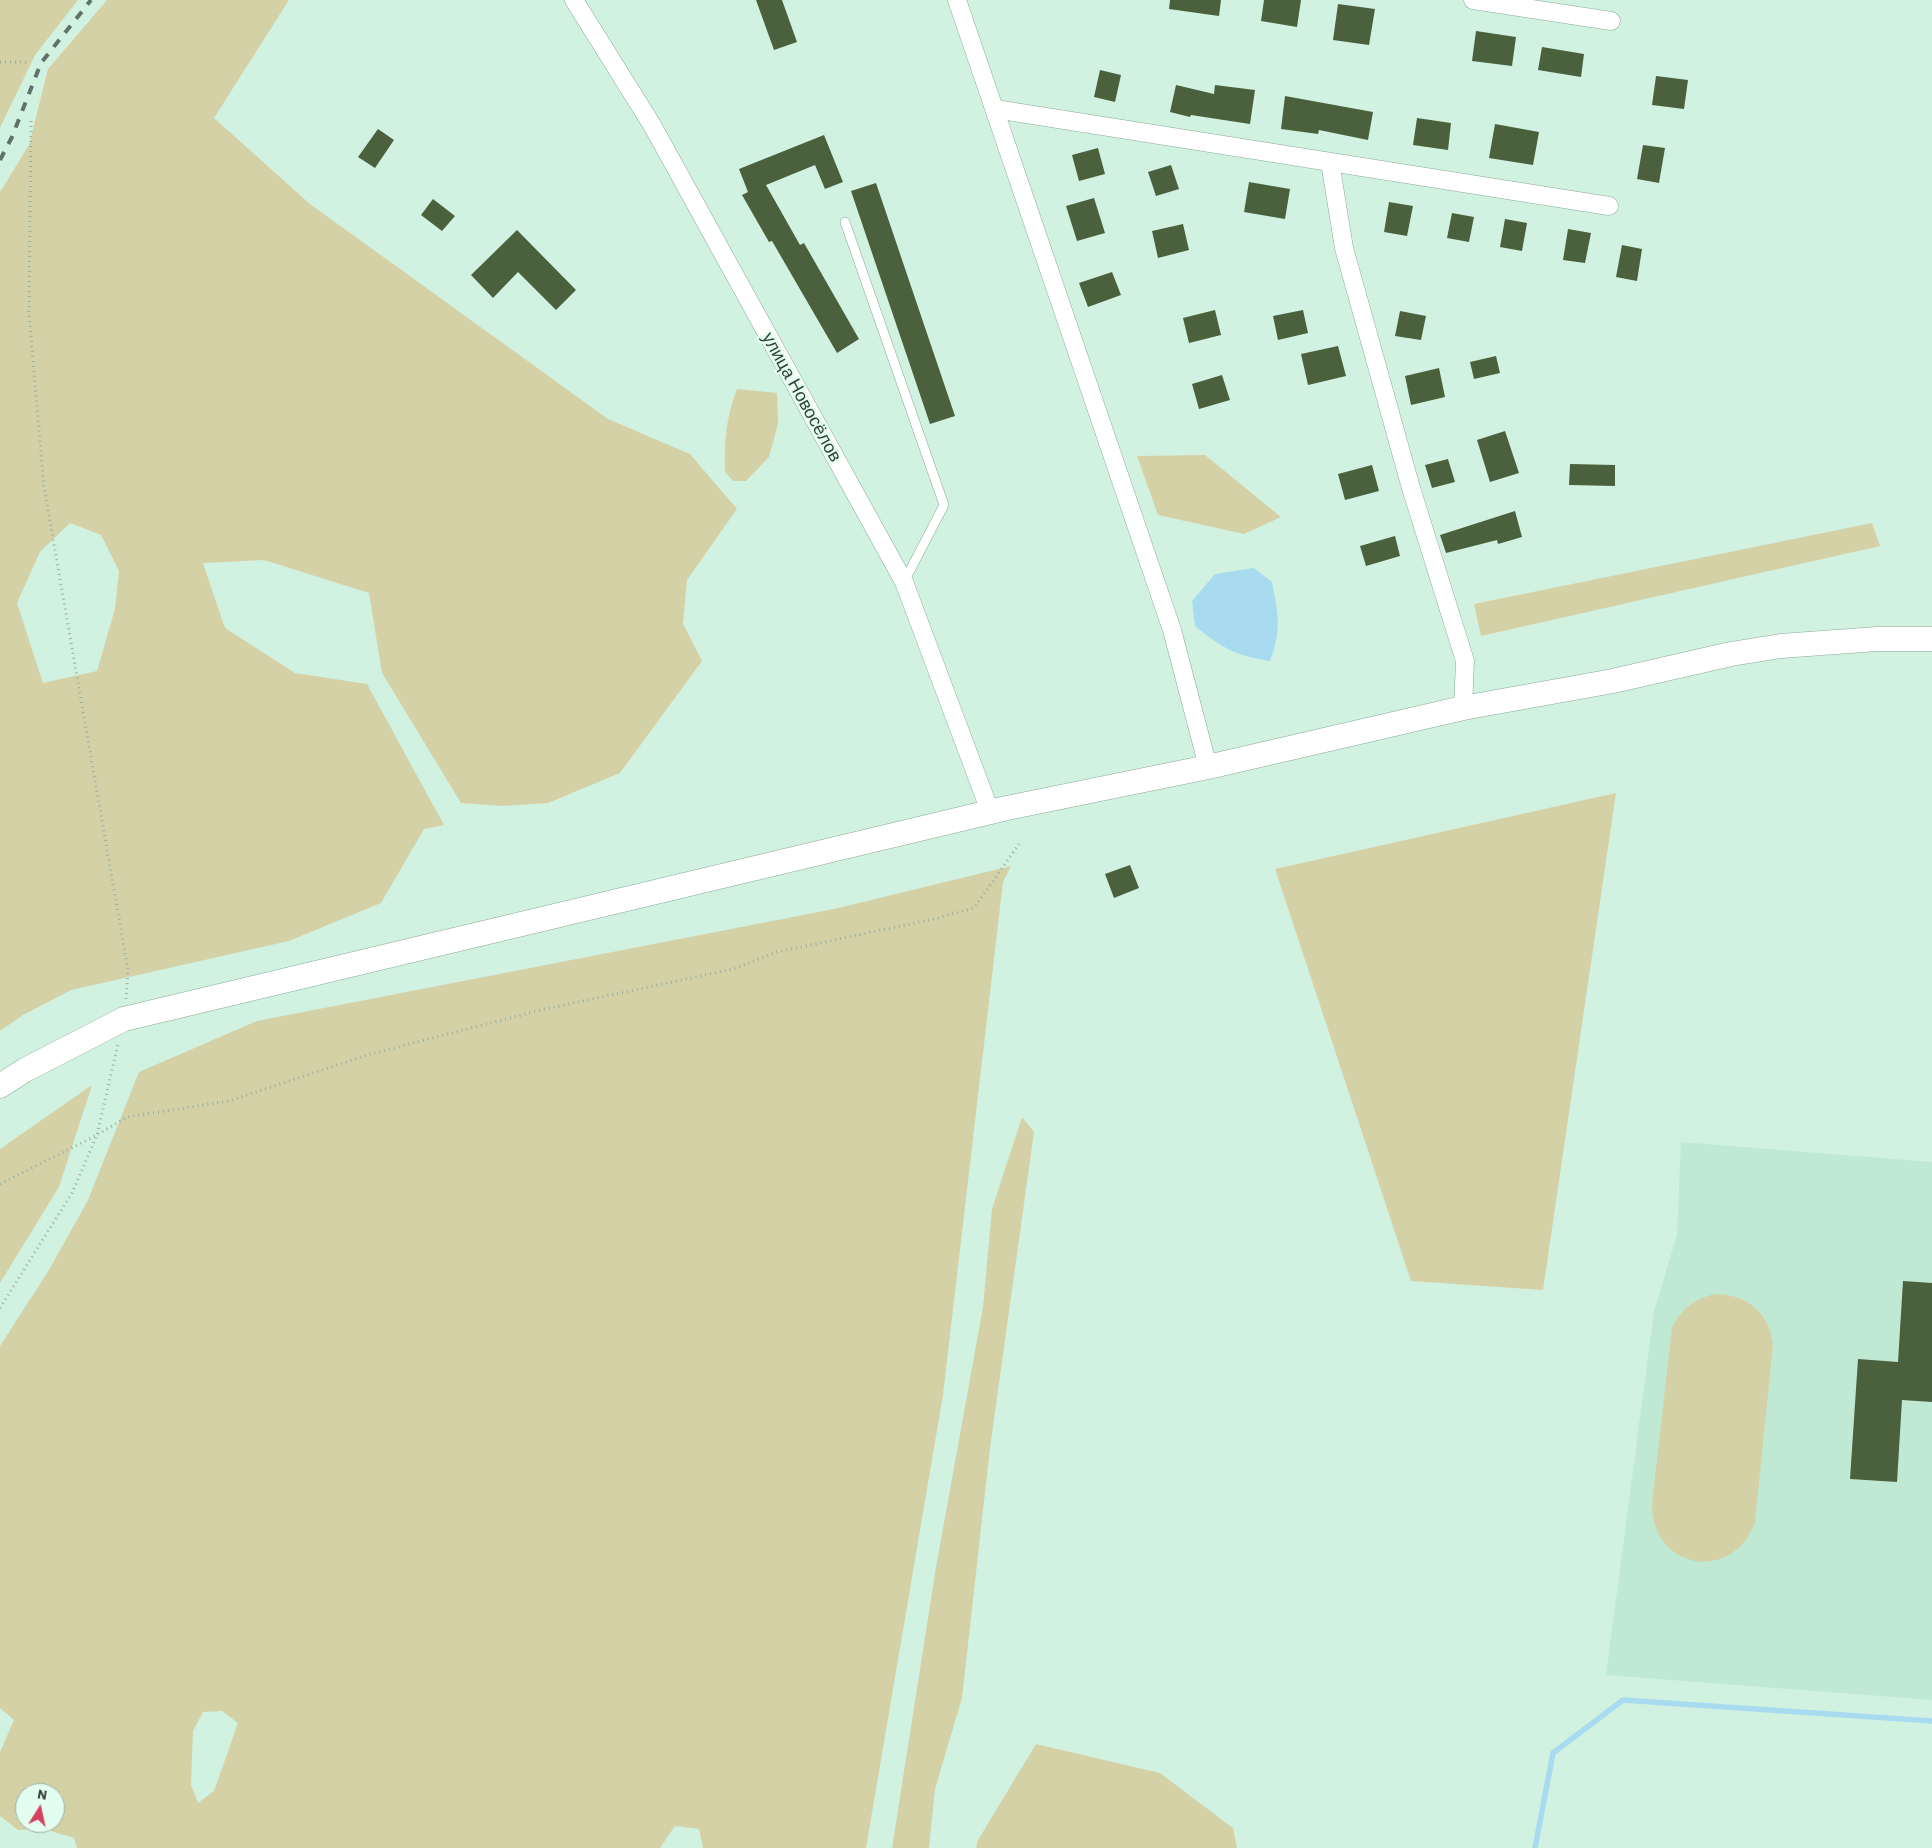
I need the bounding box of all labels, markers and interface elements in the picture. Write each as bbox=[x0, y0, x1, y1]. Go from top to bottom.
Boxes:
street label: улица Новосёлов bbox=[757, 328, 847, 466]
north arrow bbox=[15, 1783, 65, 1833]
text: N bbox=[36, 1785, 49, 1803]

